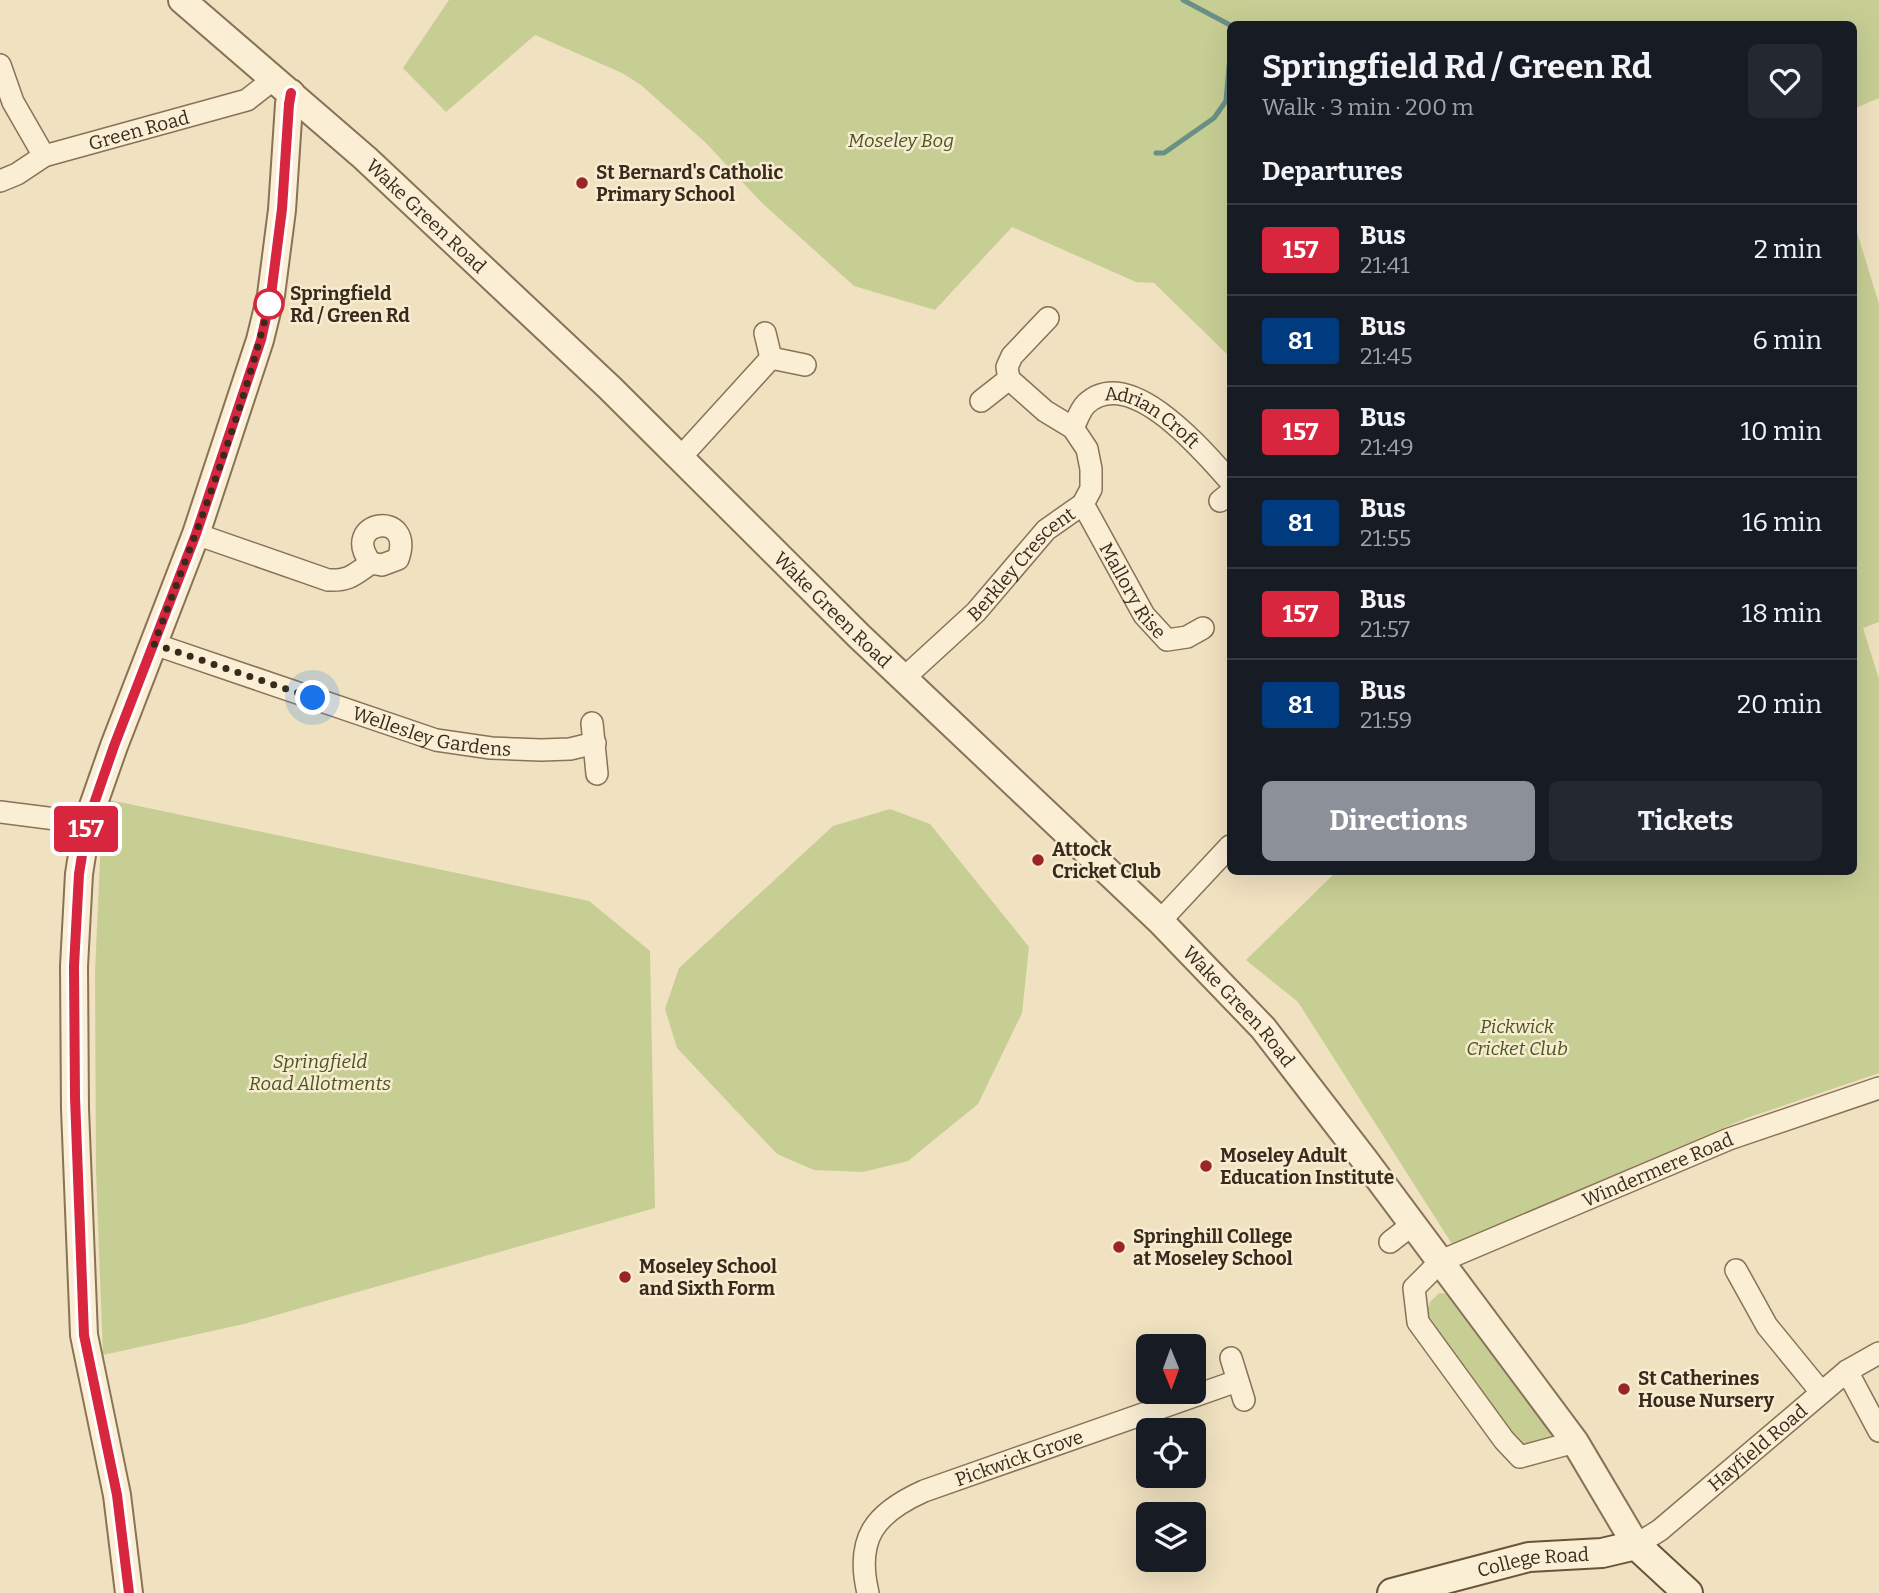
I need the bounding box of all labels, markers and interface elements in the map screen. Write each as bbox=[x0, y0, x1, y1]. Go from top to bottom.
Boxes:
button: heart bbox=[1748, 44, 1822, 118]
text: Springfield Rd / Green Rd bbox=[1262, 47, 1652, 87]
text: Walk · 3 min · 200 m bbox=[1262, 93, 1474, 121]
street label: Green Road bbox=[86, 106, 192, 155]
park label: Moseley Bog bbox=[848, 129, 954, 152]
street label: Wake Green Road bbox=[361, 154, 491, 278]
text: Departures bbox=[1262, 156, 1403, 187]
place label: St Bernard's Catholic Primary School bbox=[596, 161, 783, 206]
marker: St Bernard's Catholic Primary School bbox=[574, 175, 590, 191]
text: Bus bbox=[1360, 220, 1406, 251]
text: 2 min bbox=[1754, 234, 1822, 265]
text: 157 bbox=[1283, 236, 1318, 264]
text: 21:41 bbox=[1360, 251, 1409, 279]
place label: Springfield Rd / Green Rd bbox=[290, 282, 410, 327]
marker: Springfield Rd / Green Rd bbox=[254, 289, 284, 319]
text: Bus bbox=[1360, 311, 1406, 342]
text: 6 min bbox=[1753, 325, 1822, 356]
text: 81 bbox=[1288, 327, 1313, 355]
text: 21:45 bbox=[1360, 342, 1412, 370]
street label: Adrian Croft bbox=[1104, 382, 1205, 453]
text: Bus bbox=[1360, 402, 1406, 433]
text: 10 min bbox=[1741, 416, 1822, 447]
text: 157 bbox=[1283, 418, 1318, 446]
text: 21:49 bbox=[1360, 433, 1414, 461]
text: Bus bbox=[1360, 493, 1406, 524]
street label: Berkley Crescent bbox=[963, 502, 1080, 626]
text: 16 min bbox=[1742, 507, 1822, 538]
text: 81 bbox=[1288, 509, 1313, 537]
text: 21:55 bbox=[1360, 524, 1411, 552]
street label: Mallory Rise bbox=[1094, 539, 1171, 644]
street label: Wake Green Road bbox=[769, 547, 896, 673]
text: Bus bbox=[1360, 584, 1406, 615]
text: 18 min bbox=[1742, 598, 1822, 629]
text: 157 bbox=[1283, 600, 1318, 628]
text: 21:57 bbox=[1360, 615, 1410, 643]
text: Bus bbox=[1360, 675, 1406, 706]
your location bbox=[295, 680, 330, 715]
text: 20 min bbox=[1737, 689, 1822, 720]
text: 81 bbox=[1288, 691, 1313, 719]
street label: Wellesley Gardens bbox=[349, 701, 512, 761]
text: 21:59 bbox=[1360, 706, 1412, 734]
button: Directions bbox=[1262, 781, 1535, 861]
button: Tickets bbox=[1549, 781, 1822, 861]
line badge: 157 bbox=[46, 806, 126, 852]
text: 157 bbox=[68, 815, 104, 843]
place label: Attock Cricket Club bbox=[1052, 838, 1161, 883]
marker: Attock Cricket Club bbox=[1030, 852, 1046, 868]
street label: Wake Green Road bbox=[1178, 941, 1300, 1072]
park label: Pickwick Cricket Club bbox=[1466, 1015, 1568, 1060]
park label: Springfield Road Allotments bbox=[249, 1050, 391, 1095]
street label: Windermere Road bbox=[1579, 1128, 1737, 1212]
place label: Moseley Adult Education Institute bbox=[1220, 1144, 1394, 1189]
marker: Moseley Adult Education Institute bbox=[1198, 1158, 1214, 1174]
place label: Springhill College at Moseley School bbox=[1133, 1225, 1293, 1270]
marker: Springhill College at Moseley School bbox=[1111, 1239, 1127, 1255]
place label: Moseley School and Sixth Form bbox=[639, 1255, 777, 1300]
marker: Moseley School and Sixth Form bbox=[617, 1269, 633, 1285]
north arrow bbox=[1136, 1334, 1206, 1404]
map controls bbox=[1136, 1334, 1206, 1572]
place label: St Catherines House Nursery bbox=[1638, 1367, 1774, 1412]
marker: St Catherines House Nursery bbox=[1616, 1381, 1632, 1397]
street label: Hayfield Road bbox=[1703, 1399, 1812, 1496]
button: locate bbox=[1136, 1418, 1206, 1488]
street label: Pickwick Grove bbox=[952, 1425, 1086, 1491]
button: layers bbox=[1136, 1502, 1206, 1572]
street label: College Road bbox=[1475, 1543, 1590, 1582]

